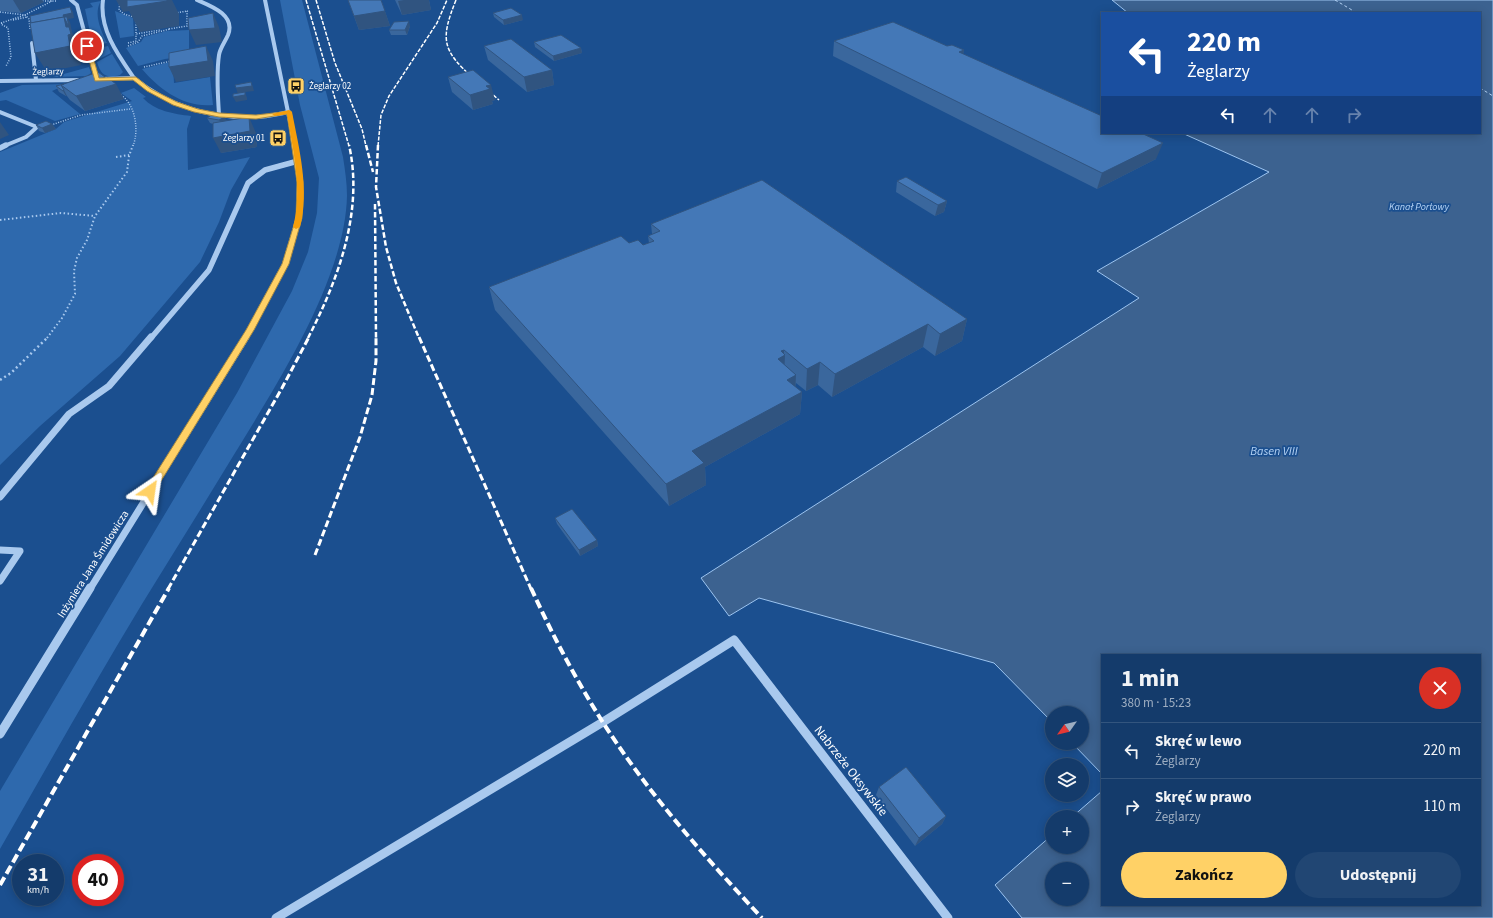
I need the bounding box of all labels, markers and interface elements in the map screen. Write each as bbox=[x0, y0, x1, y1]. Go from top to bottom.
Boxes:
text: 220 m bbox=[1187, 22, 1261, 62]
icon: left bbox=[1121, 28, 1173, 80]
pin bbox=[70, 29, 104, 63]
icon: arrive bbox=[76, 35, 98, 57]
text: Żeglarzy bbox=[1187, 59, 1250, 84]
street label: Żeglarzy bbox=[32, 65, 65, 79]
bus stop icon: Żeglarzy 02 bbox=[286, 76, 306, 96]
place label: Żeglarzy 02 bbox=[309, 80, 352, 93]
icon: left bbox=[1217, 104, 1239, 126]
icon: ahead bbox=[1259, 104, 1281, 126]
icon: ahead bbox=[1301, 104, 1323, 126]
icon: right bbox=[1343, 104, 1365, 126]
bus stop icon: Żeglarzy 01 bbox=[268, 128, 288, 148]
place label: Żeglarzy 01 bbox=[223, 132, 265, 145]
water label: Kanał Portowy bbox=[1389, 200, 1450, 214]
water label: Basen VIII bbox=[1250, 443, 1298, 460]
position arrow bbox=[129, 470, 171, 512]
street label: Inżyniera Jana Śmidowicza bbox=[54, 507, 132, 621]
text: 1 min bbox=[1121, 661, 1179, 696]
button: close bbox=[1419, 667, 1461, 709]
text: 380 m · 15:23 bbox=[1121, 694, 1191, 712]
north arrow bbox=[1045, 706, 1089, 750]
map controls bbox=[1045, 706, 1089, 906]
street label: Nabrzeże Oksywskie bbox=[810, 722, 892, 820]
text: Skręć w lewo bbox=[1155, 731, 1242, 752]
icon: left bbox=[1121, 740, 1143, 762]
text: 220 m bbox=[1423, 740, 1461, 761]
text: Żeglarzy bbox=[1155, 752, 1200, 770]
button: layers bbox=[1045, 758, 1089, 802]
text: Skręć w prawo bbox=[1155, 787, 1252, 808]
icon: right bbox=[1121, 796, 1143, 818]
text: 110 m bbox=[1423, 796, 1461, 817]
text: Żeglarzy bbox=[1155, 808, 1200, 826]
button: + bbox=[1045, 810, 1089, 854]
button: Zakończ bbox=[1121, 852, 1287, 898]
button: Udostępnij bbox=[1295, 852, 1461, 898]
speed limit sign: 40 bbox=[72, 854, 124, 906]
text: 31 bbox=[27, 861, 49, 889]
button: − bbox=[1045, 862, 1089, 906]
text: km/h bbox=[27, 883, 49, 897]

